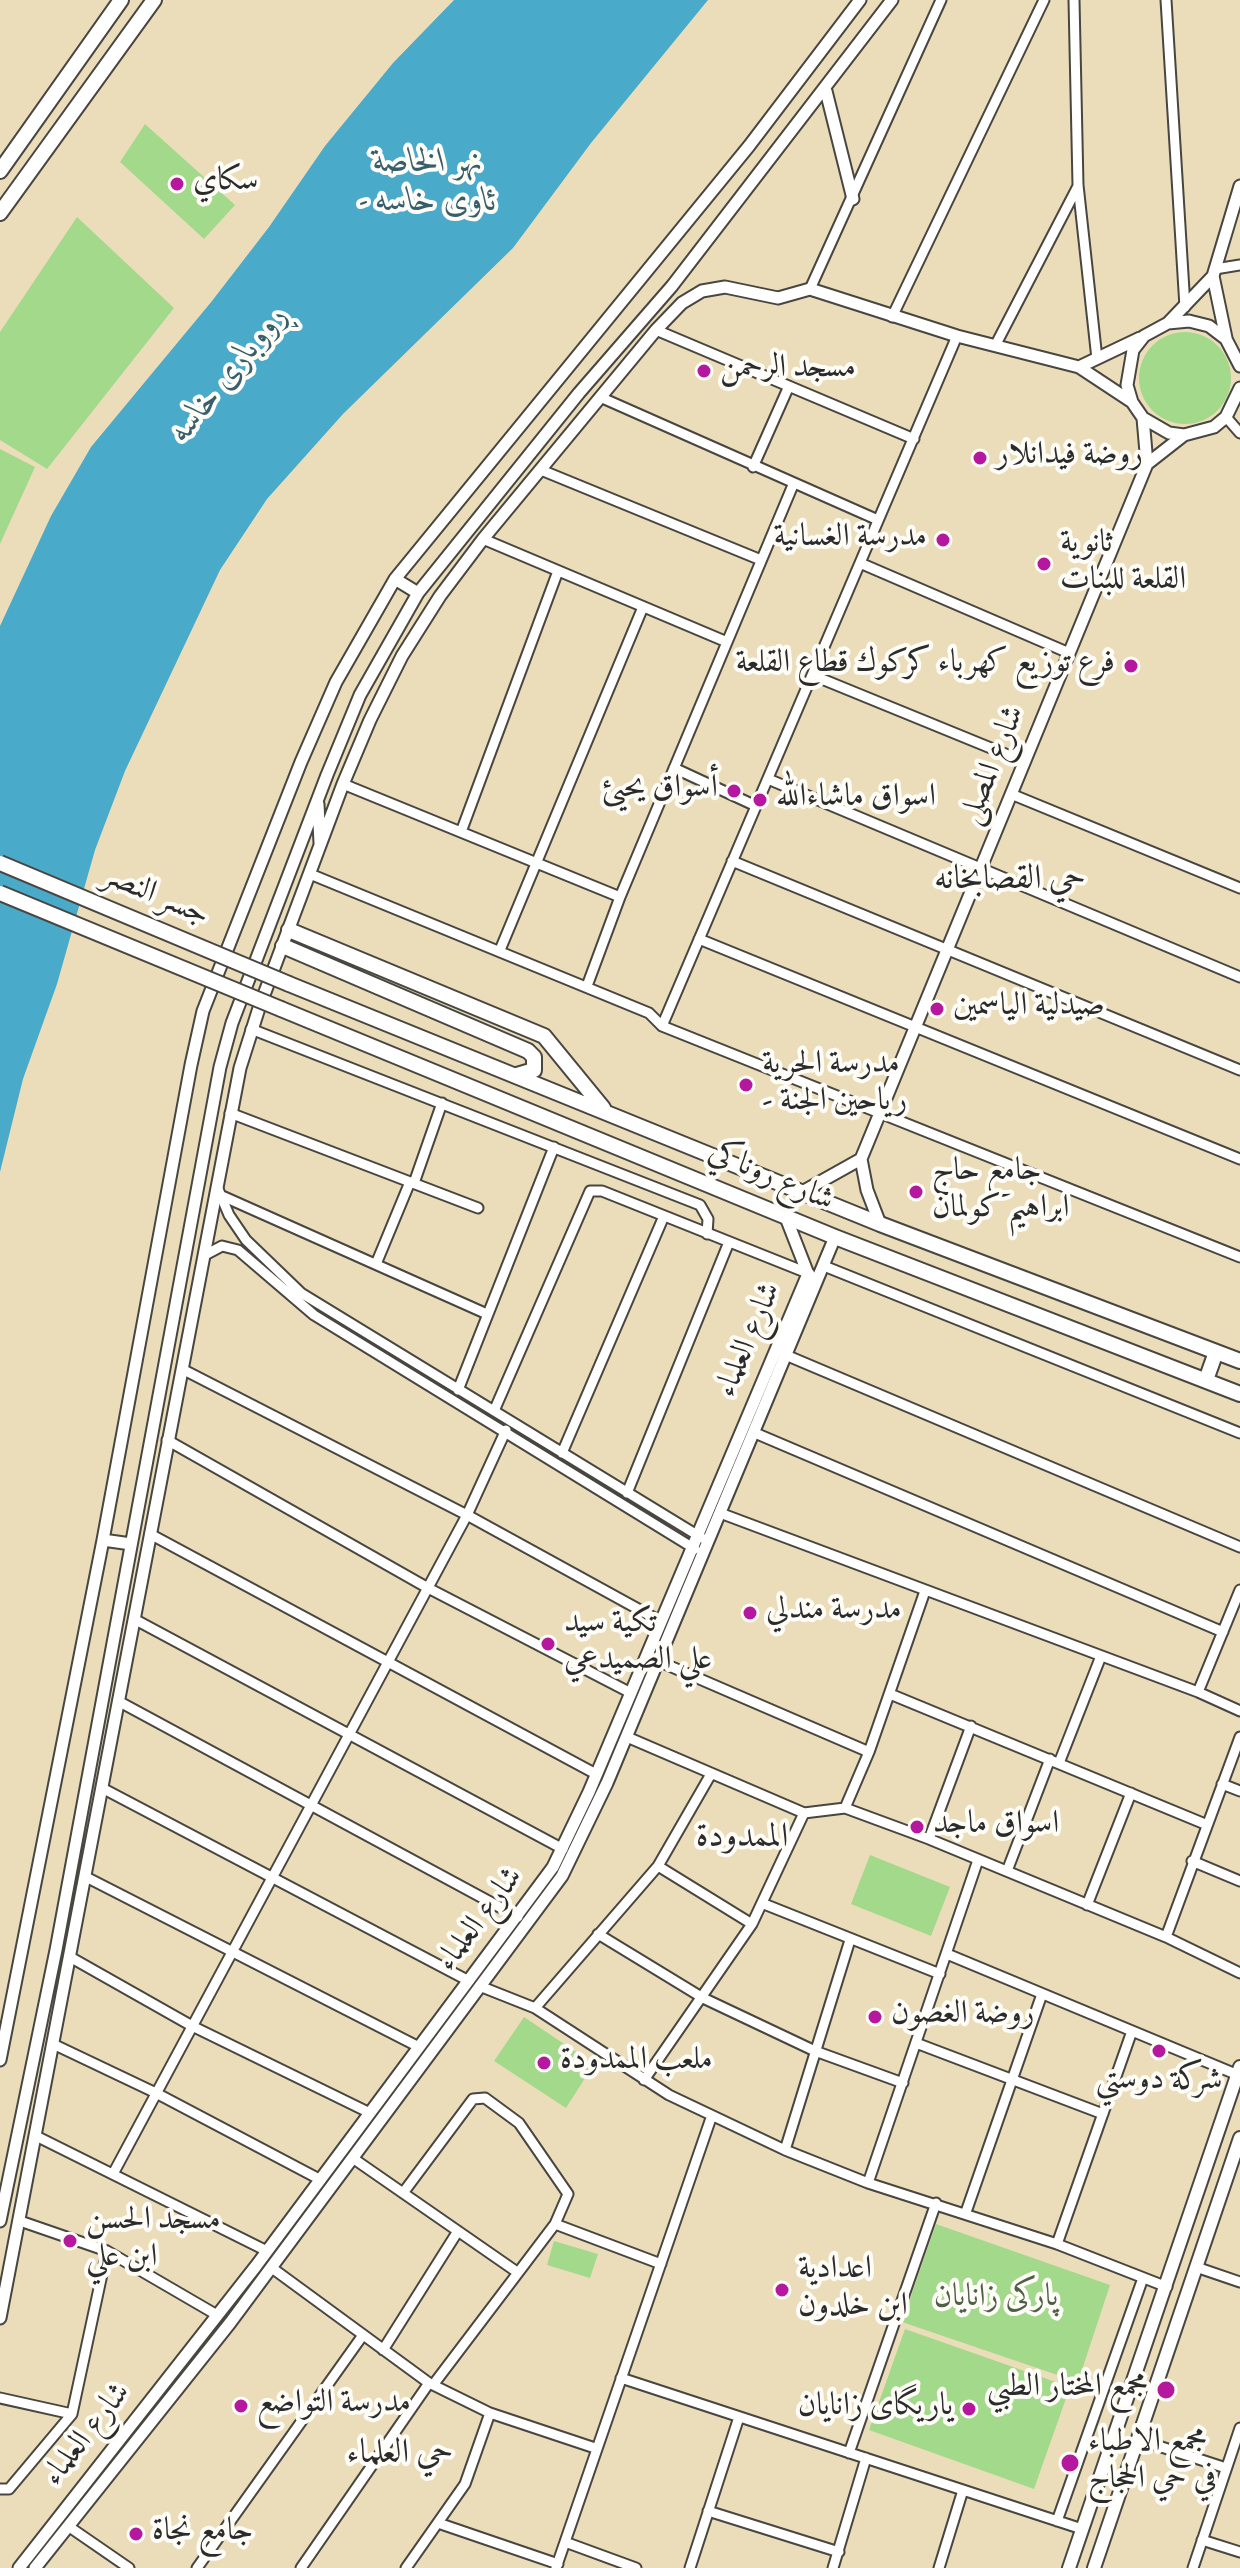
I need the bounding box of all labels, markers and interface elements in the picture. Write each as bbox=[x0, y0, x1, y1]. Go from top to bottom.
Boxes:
water label: نهر الخاصة - ئاوی خاسە bbox=[359, 145, 497, 224]
place label: سكاي bbox=[193, 165, 259, 203]
marker: سكاي bbox=[168, 175, 186, 193]
water label: ڕووباری خاسە bbox=[163, 299, 299, 453]
place label: مسجد الرحمن bbox=[720, 352, 856, 390]
marker: مسجد الرحمن bbox=[695, 362, 713, 380]
place label: روضة فيدانلار bbox=[996, 439, 1143, 477]
marker: روضة فيدانلار bbox=[971, 449, 989, 467]
place label: مدرسة الغسانية bbox=[774, 521, 927, 559]
place label: ثانوية القلعة للبنات bbox=[1060, 527, 1186, 602]
marker: مدرسة الغسانية bbox=[934, 531, 952, 549]
marker: ثانوية القلعة للبنات bbox=[1035, 555, 1053, 573]
place label: فرع توزيع كهرباء كركوك قطاع القلعة bbox=[735, 647, 1115, 685]
marker: فرع توزيع كهرباء كركوك قطاع القلعة bbox=[1122, 657, 1140, 675]
street label: شارع المصلى bbox=[954, 701, 1036, 831]
place label: أسواق يحيئ bbox=[602, 772, 718, 810]
place label: اسواق ماشاءالله bbox=[776, 781, 936, 819]
marker: أسواق يحيئ bbox=[725, 782, 743, 800]
marker: اسواق ماشاءالله bbox=[751, 791, 769, 809]
street label: جسر النصر bbox=[96, 858, 214, 938]
district label: حي القصابخانه bbox=[934, 862, 1086, 902]
place label: صيدلية الياسمين bbox=[953, 990, 1105, 1028]
marker: صيدلية الياسمين bbox=[928, 1000, 946, 1018]
place label: مدرسة الحرية - رياحين الجنة bbox=[762, 1048, 907, 1123]
marker: مدرسة الحرية - رياحين الجنة bbox=[737, 1076, 755, 1094]
street label: شارع روناكي bbox=[701, 1135, 839, 1223]
place label: جامع حاج ابراهيم كولمان bbox=[932, 1155, 1069, 1230]
marker: جامع حاج ابراهيم كولمان bbox=[907, 1183, 925, 1201]
street label: شارع العلماء bbox=[710, 1278, 792, 1404]
place label: مدرسة مندلي bbox=[766, 1594, 902, 1632]
marker: مدرسة مندلي bbox=[741, 1604, 759, 1622]
place label: تكية سيد علي الصميدعي bbox=[564, 1607, 712, 1682]
marker: تكية سيد علي الصميدعي bbox=[539, 1635, 557, 1653]
place label: اسواق ماجد bbox=[933, 1808, 1059, 1846]
marker: اسواق ماجد bbox=[908, 1818, 926, 1836]
district label: الممدودة bbox=[696, 1820, 788, 1860]
street label: شارع العلماء bbox=[430, 1861, 534, 1981]
place label: روضة الغصون bbox=[891, 1998, 1035, 2036]
marker: روضة الغصون bbox=[866, 2008, 884, 2026]
marker: شركة دوستي bbox=[1150, 2042, 1168, 2060]
place label: ملعب الممدودة bbox=[560, 2044, 713, 2082]
marker: ملعب الممدودة bbox=[535, 2054, 553, 2072]
place label: شركة دوستي bbox=[1095, 2064, 1223, 2102]
place label: مسجد الحسن ابن علي bbox=[86, 2204, 221, 2279]
marker: مسجد الحسن ابن علي bbox=[61, 2232, 79, 2250]
place label: اعدادية ابن خلدون bbox=[798, 2253, 908, 2328]
marker: اعدادية ابن خلدون bbox=[773, 2281, 791, 2299]
park label: پارکی زانایان bbox=[934, 2281, 1058, 2319]
place label: مجمع المختار الطبي bbox=[987, 2371, 1148, 2409]
street label: شارع العلماء bbox=[37, 2376, 141, 2496]
marker: مجمع المختار الطبي bbox=[1155, 2379, 1177, 2401]
place label: مدرسة التواضع bbox=[257, 2387, 411, 2425]
place label: یاریگای زانایان bbox=[798, 2390, 953, 2428]
marker: مدرسة التواضع bbox=[232, 2397, 250, 2415]
marker: یاریگای زانایان bbox=[960, 2400, 978, 2418]
place label: مجمع الاطباء في حي الحجاج bbox=[1088, 2426, 1216, 2501]
district label: حي العلماء bbox=[347, 2436, 453, 2476]
marker: مجمع الاطباء في حي الحجاج bbox=[1059, 2452, 1081, 2474]
place label: جامع نجاة bbox=[152, 2515, 253, 2553]
marker: جامع نجاة bbox=[127, 2525, 145, 2543]

